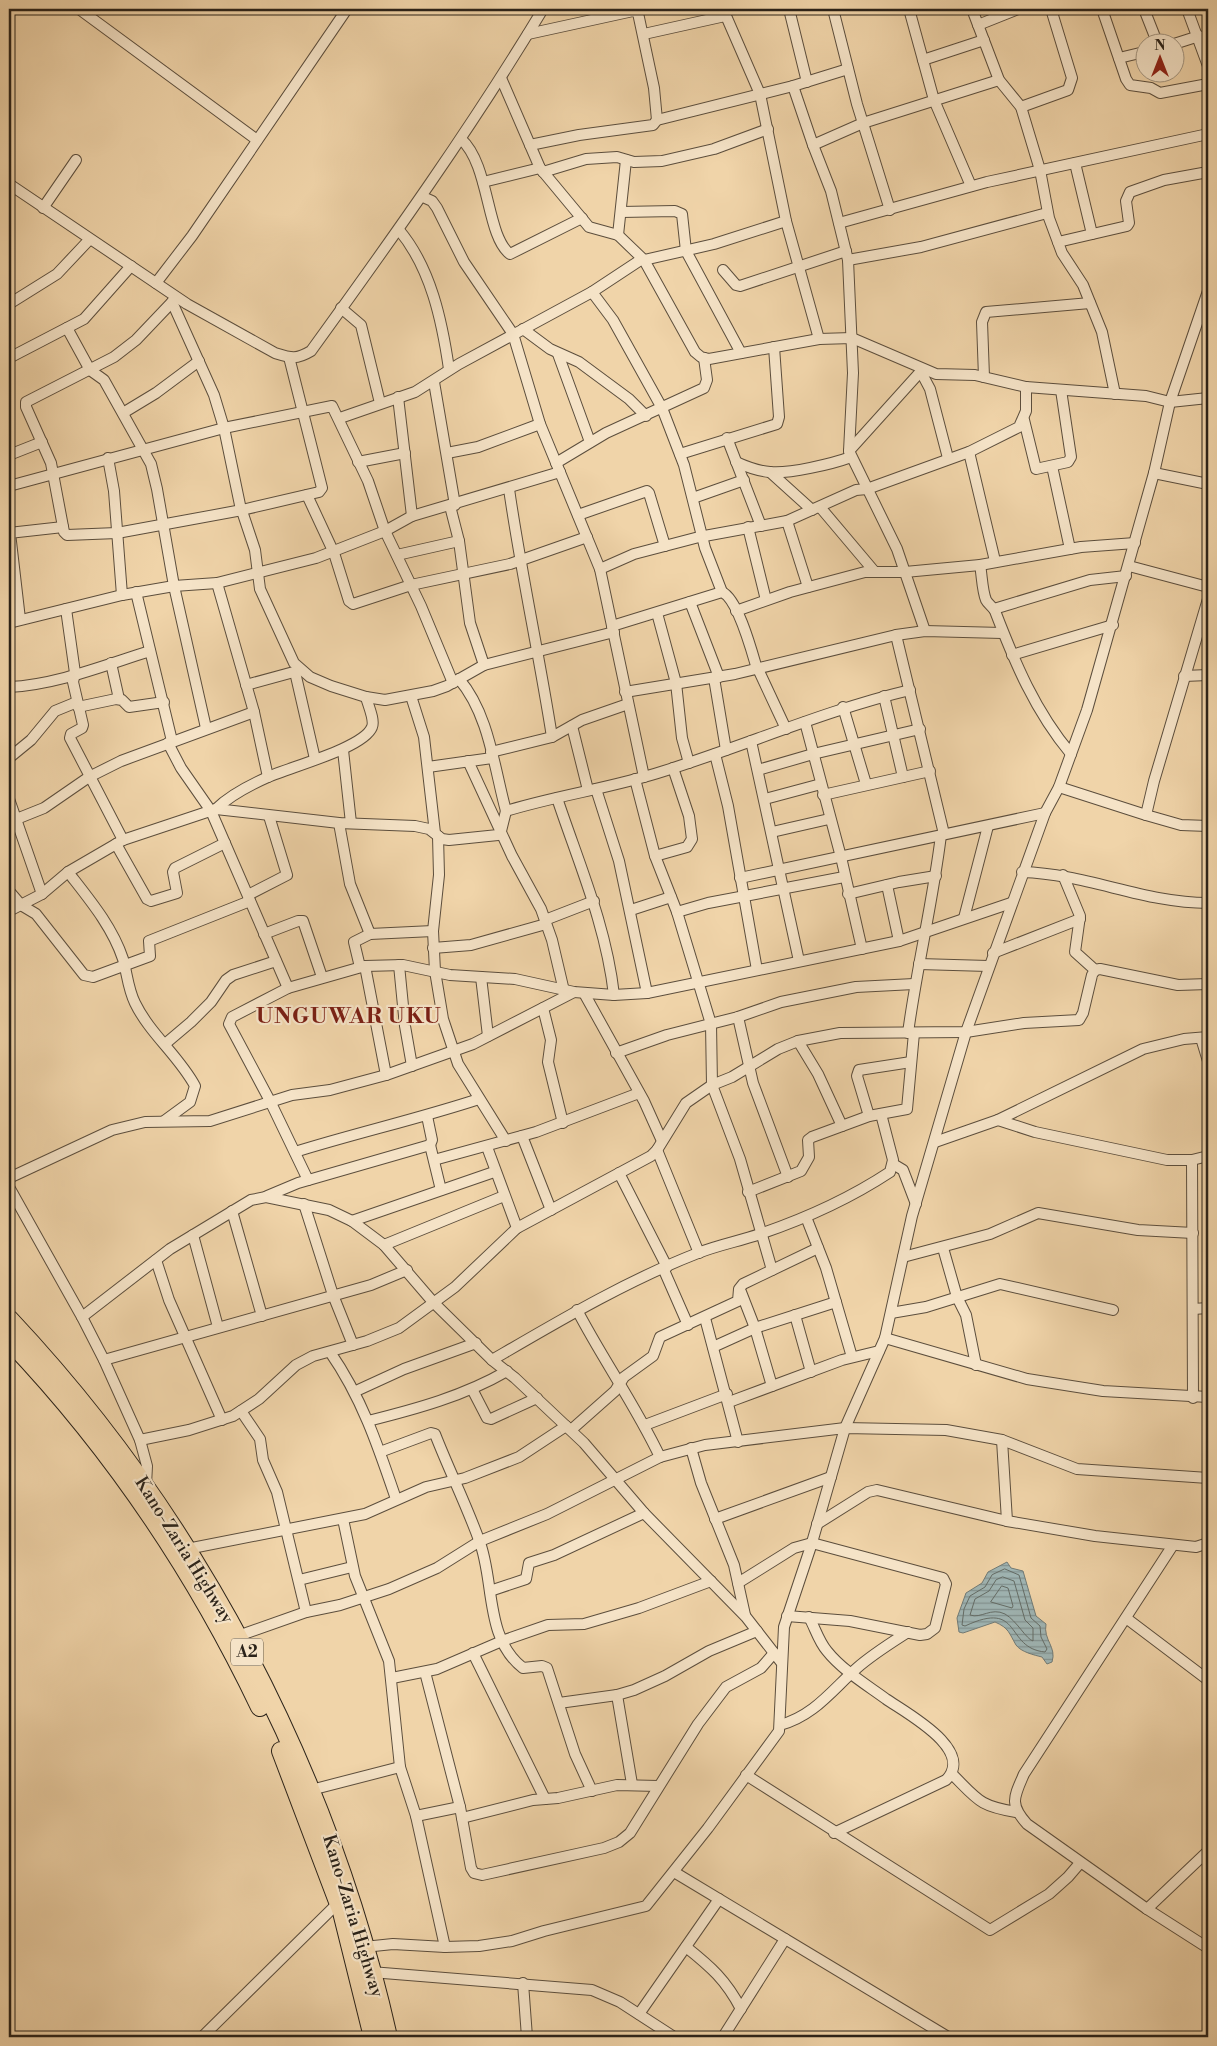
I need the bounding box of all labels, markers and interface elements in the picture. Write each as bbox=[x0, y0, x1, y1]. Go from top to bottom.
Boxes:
north arrow bbox=[1134, 32, 1184, 82]
text: N bbox=[1154, 37, 1166, 55]
district label: UNGUWAR UKU bbox=[256, 1003, 442, 1030]
street label: Kano-Zaria Highway bbox=[129, 1472, 239, 1628]
road number: A2 bbox=[231, 1638, 263, 1665]
street label: Kano-Zaria Highway bbox=[317, 1832, 389, 2000]

